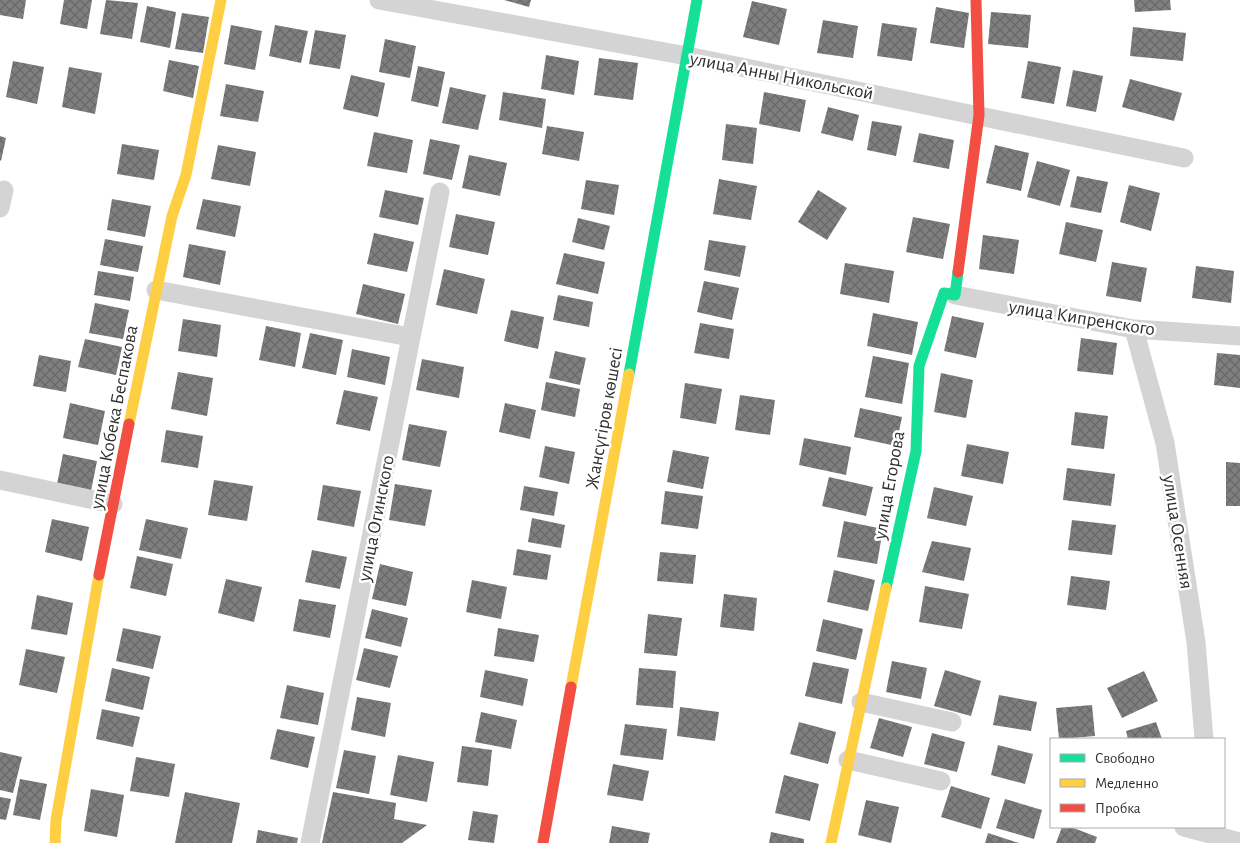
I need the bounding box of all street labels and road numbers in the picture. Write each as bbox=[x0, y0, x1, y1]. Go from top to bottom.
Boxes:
street label: улица Анны Никольской bbox=[687, 49, 875, 104]
street label: улица Кипренского bbox=[1006, 297, 1156, 339]
street label: улица Кобека Беспакова bbox=[87, 323, 142, 512]
street label: Жансүгіров көшесі bbox=[583, 346, 626, 491]
street label: улица Егорова bbox=[870, 429, 908, 542]
street label: улица Огинского bbox=[355, 454, 398, 584]
street label: улица Осенняя bbox=[1159, 473, 1196, 591]

